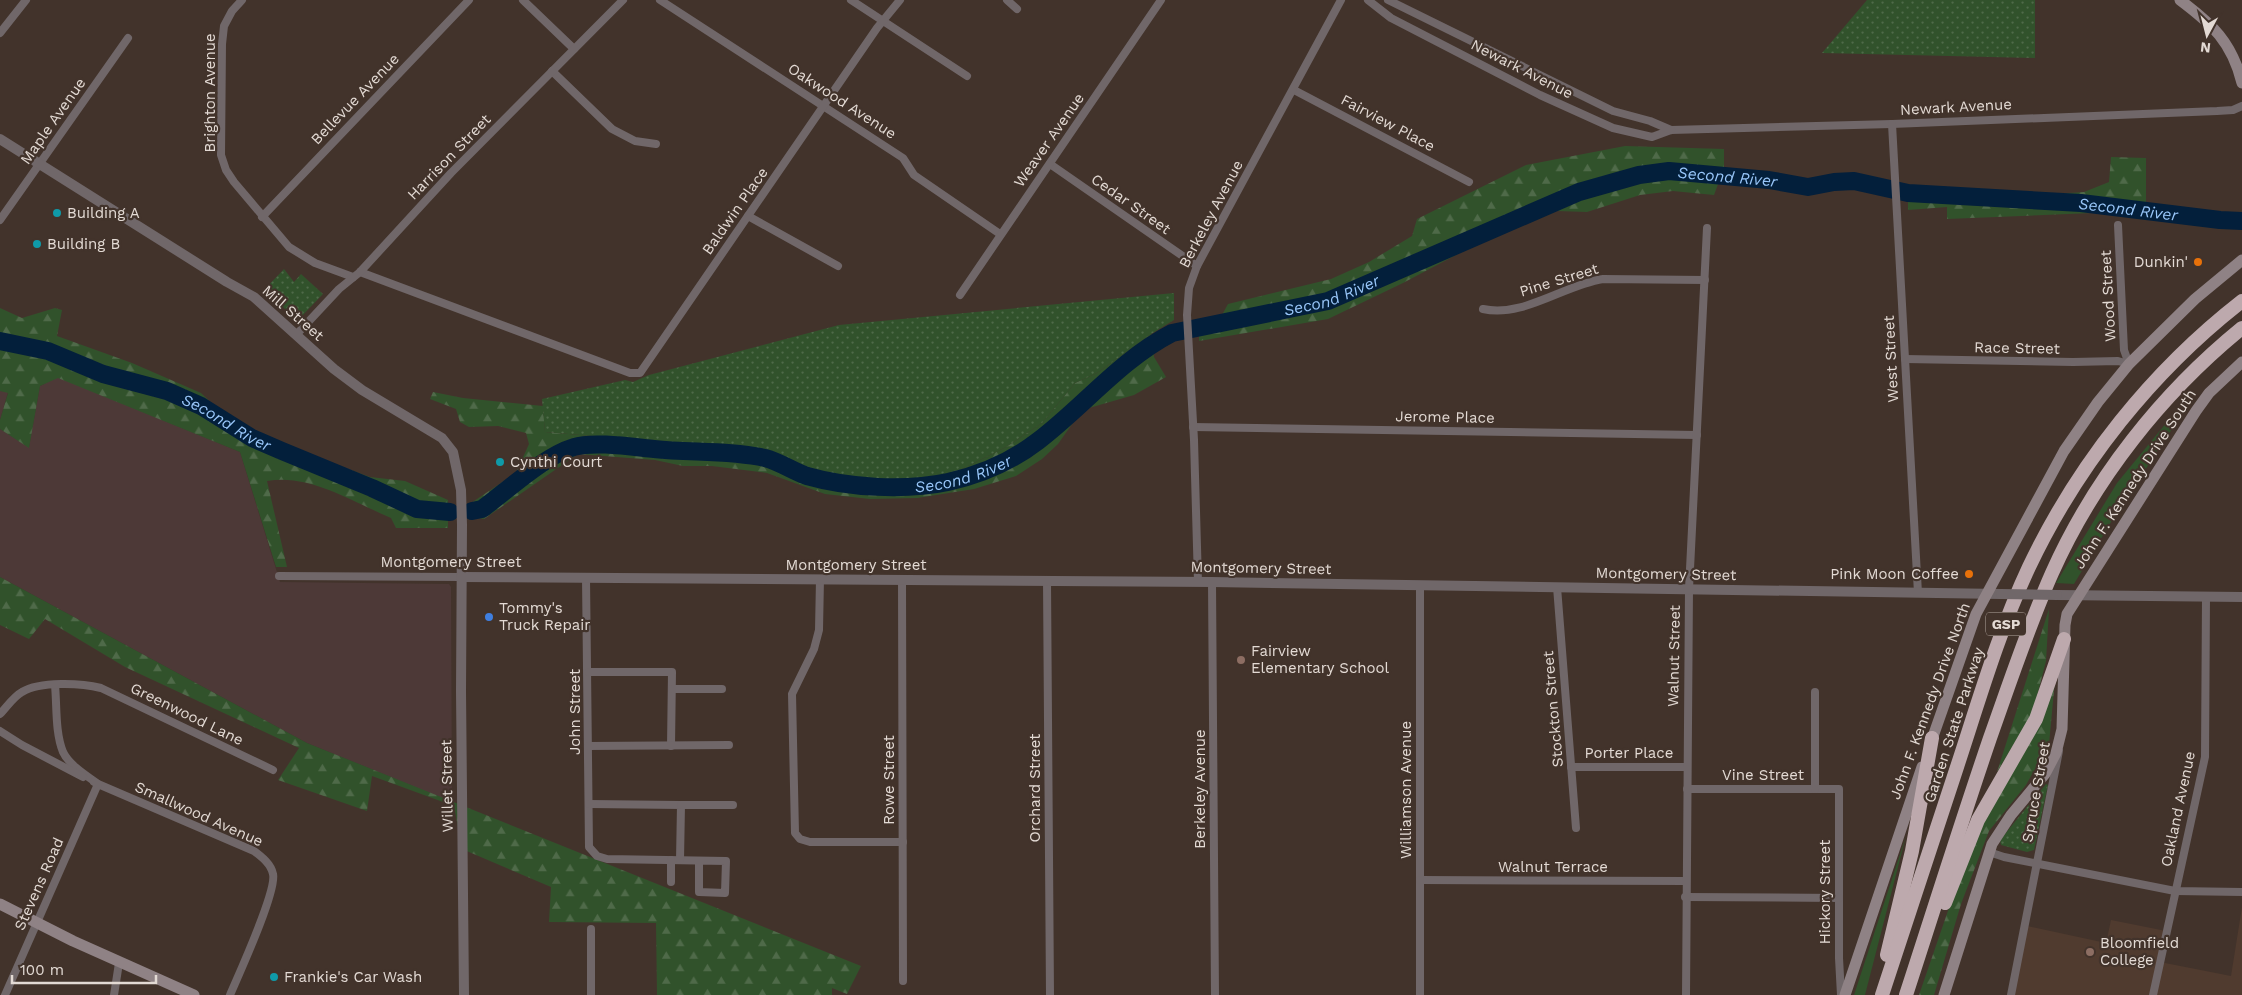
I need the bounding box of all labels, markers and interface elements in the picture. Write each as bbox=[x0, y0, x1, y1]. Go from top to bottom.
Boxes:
north arrow bbox=[2182, 10, 2232, 60]
street label: Brighton Avenue bbox=[201, 33, 219, 153]
street label: Newark Avenue bbox=[1468, 36, 1576, 102]
text: N bbox=[2199, 39, 2212, 56]
street label: Bellevue Avenue bbox=[307, 50, 403, 148]
street label: Oakwood Avenue bbox=[784, 59, 900, 143]
street label: Maple Avenue bbox=[17, 74, 89, 168]
street label: Weaver Avenue bbox=[1010, 90, 1088, 190]
street label: Fairview Place bbox=[1338, 91, 1438, 155]
street label: Newark Avenue bbox=[1900, 95, 2012, 119]
street label: Harrison Street bbox=[404, 110, 495, 204]
street label: Berkeley Avenue bbox=[1175, 157, 1247, 271]
water label: Second River bbox=[1677, 163, 1780, 191]
street label: Baldwin Place bbox=[698, 164, 772, 258]
street label: Cedar Street bbox=[1088, 170, 1175, 238]
water label: Second River bbox=[2077, 194, 2180, 225]
place label: Building A bbox=[67, 204, 140, 222]
marker: Building A bbox=[51, 207, 63, 219]
place label: Building B bbox=[47, 235, 120, 253]
marker: Building B bbox=[31, 238, 43, 250]
street label: Wood Street bbox=[2097, 249, 2119, 342]
place label: Dunkin' bbox=[2134, 253, 2188, 271]
marker: Dunkin' bbox=[2192, 256, 2204, 268]
street label: Pine Street bbox=[1517, 259, 1601, 301]
water label: Second River bbox=[1282, 271, 1383, 320]
street label: Mill Street bbox=[259, 281, 328, 345]
street label: West Street bbox=[1880, 314, 1902, 403]
street label: Race Street bbox=[1974, 338, 2061, 358]
street label: John F. Kennedy Drive South bbox=[2070, 386, 2200, 572]
water label: Second River bbox=[179, 390, 274, 455]
street label: Jerome Place bbox=[1395, 407, 1495, 427]
water label: Second River bbox=[914, 451, 1015, 497]
place label: Cynthi Court bbox=[510, 453, 603, 471]
marker: Cynthi Court bbox=[494, 456, 506, 468]
street label: Montgomery Street bbox=[381, 553, 522, 571]
street label: Montgomery Street bbox=[786, 556, 927, 574]
street label: Montgomery Street bbox=[1190, 558, 1332, 578]
street label: Montgomery Street bbox=[1595, 564, 1737, 584]
place label: Pink Moon Coffee bbox=[1830, 565, 1959, 583]
marker: Pink Moon Coffee bbox=[1963, 568, 1975, 580]
place label: Tommy's Truck Repair bbox=[499, 599, 590, 634]
street label: John F. Kennedy Drive North bbox=[1886, 600, 1974, 802]
street label: Walnut Street bbox=[1664, 604, 1684, 707]
marker: Tommy's Truck Repair bbox=[483, 611, 495, 623]
road number: GSP bbox=[1986, 612, 2026, 636]
place label: Fairview Elementary School bbox=[1251, 642, 1390, 677]
street label: Garden State Parkway bbox=[1920, 645, 1988, 805]
street label: Stockton Street bbox=[1539, 649, 1567, 768]
marker: Fairview Elementary School bbox=[1235, 654, 1247, 666]
street label: John Street bbox=[566, 668, 584, 755]
street label: Greenwood Lane bbox=[128, 679, 246, 749]
street label: Williamson Avenue bbox=[1397, 721, 1415, 859]
street label: Berkeley Avenue bbox=[1191, 729, 1209, 849]
street label: Orchard Street bbox=[1026, 733, 1044, 842]
street label: Rowe Street bbox=[880, 734, 898, 825]
street label: Willet Street bbox=[437, 739, 457, 832]
street label: Spruce Street bbox=[2018, 740, 2054, 844]
street label: Porter Place bbox=[1585, 744, 1673, 762]
street label: Oakland Avenue bbox=[2157, 750, 2199, 868]
street label: Vine Street bbox=[1722, 766, 1805, 784]
street label: Smallwood Avenue bbox=[132, 778, 266, 850]
street label: Stevens Road bbox=[10, 835, 68, 933]
street label: Hickory Street bbox=[1816, 839, 1834, 944]
street label: Walnut Terrace bbox=[1498, 858, 1608, 876]
place label: Bloomfield College bbox=[2100, 934, 2179, 969]
marker: Bloomfield College bbox=[2084, 946, 2096, 958]
scale bar bbox=[12, 952, 156, 984]
text: 100 m bbox=[20, 961, 64, 979]
place label: Frankie's Car Wash bbox=[284, 968, 422, 986]
marker: Frankie's Car Wash bbox=[268, 971, 280, 983]

